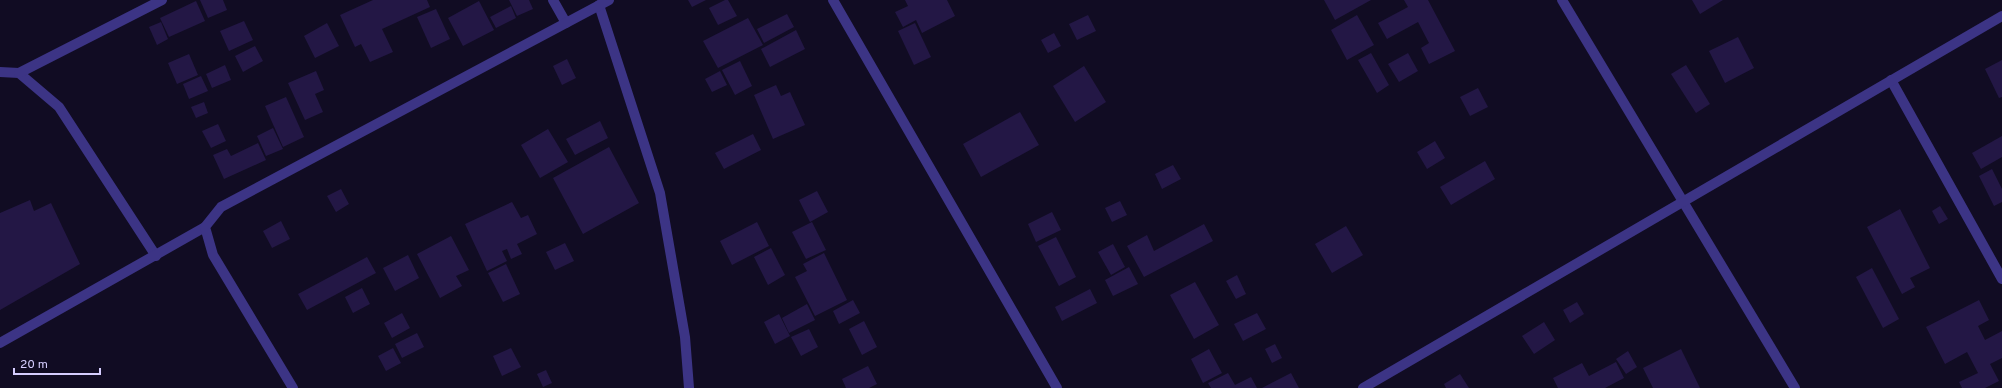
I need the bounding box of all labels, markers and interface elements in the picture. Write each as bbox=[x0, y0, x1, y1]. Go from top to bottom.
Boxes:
scale bar bbox=[14, 350, 100, 376]
text: 20 m bbox=[20, 357, 48, 373]

